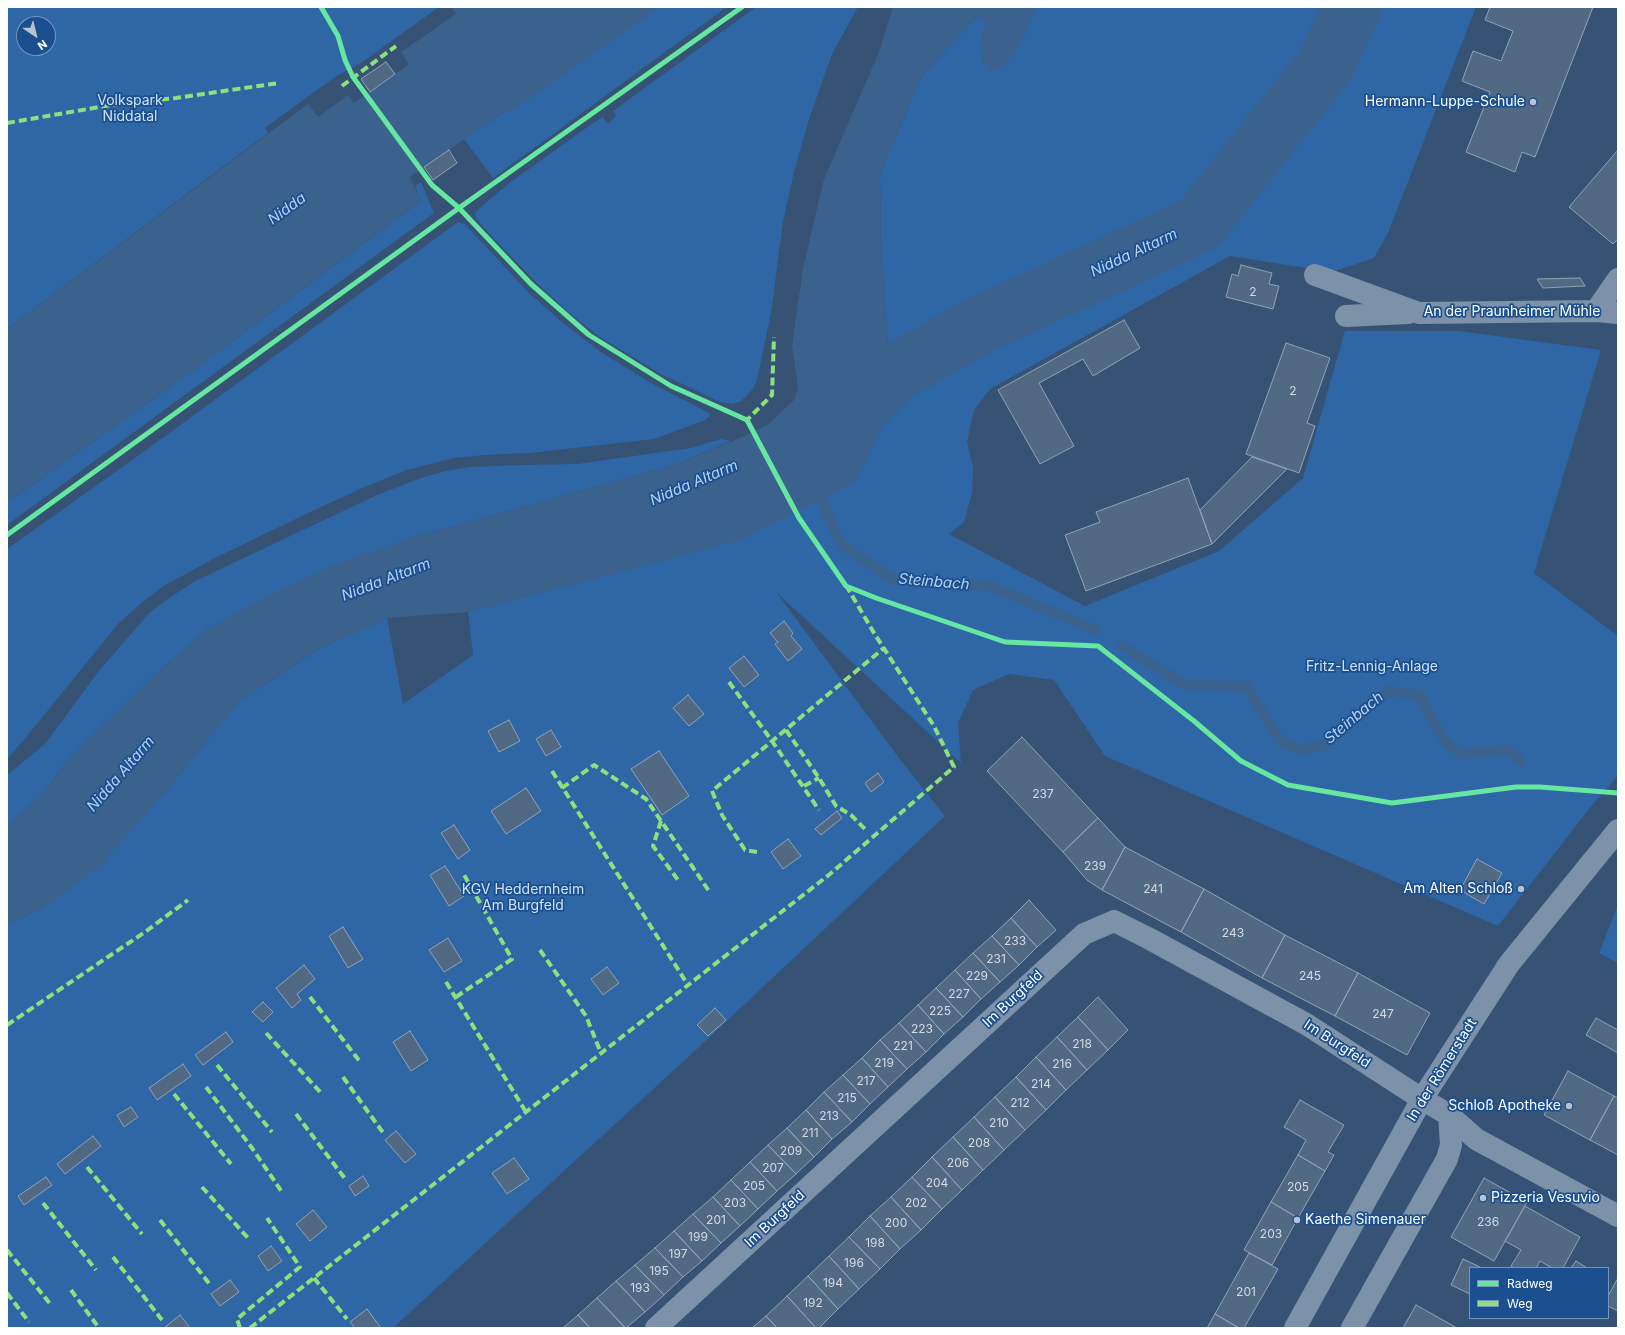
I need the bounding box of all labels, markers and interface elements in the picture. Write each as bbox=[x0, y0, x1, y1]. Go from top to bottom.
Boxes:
north arrow bbox=[16, 16, 56, 56]
text: N bbox=[35, 37, 50, 53]
park label: Volkspark Niddatal bbox=[97, 93, 163, 126]
place label: Hermann-Luppe-Schule bbox=[1365, 94, 1525, 110]
marker: Hermann-Luppe-Schule bbox=[1528, 97, 1538, 107]
water label: Nidda bbox=[265, 189, 309, 229]
water label: Nidda Altarm bbox=[1088, 225, 1180, 281]
house number: 2 bbox=[1249, 285, 1257, 299]
street label: An der Praunheimer Mühle bbox=[1424, 304, 1600, 320]
house number: 2 bbox=[1289, 384, 1297, 398]
water label: Nidda Altarm bbox=[647, 456, 741, 510]
water label: Nidda Altarm bbox=[339, 555, 433, 605]
water label: Steinbach bbox=[898, 570, 970, 594]
park label: Fritz-Lennig-Anlage bbox=[1306, 659, 1438, 675]
water label: Steinbach bbox=[1321, 688, 1387, 748]
water label: Nidda Altarm bbox=[83, 733, 159, 815]
house number: 237 bbox=[1032, 787, 1054, 801]
house number: 239 bbox=[1084, 859, 1106, 873]
place label: Am Alten Schloß bbox=[1403, 881, 1513, 897]
park label: KGV Heddernheim Am Burgfeld bbox=[462, 882, 584, 914]
house number: 241 bbox=[1143, 882, 1163, 896]
marker: Am Alten Schloß bbox=[1516, 884, 1526, 894]
house number: 243 bbox=[1222, 926, 1244, 940]
house number: 233 bbox=[1004, 934, 1026, 948]
house number: 231 bbox=[986, 952, 1006, 966]
street label: Im Burgfeld bbox=[980, 967, 1046, 1031]
house number: 229 bbox=[966, 969, 988, 983]
house number: 245 bbox=[1299, 969, 1321, 983]
house number: 227 bbox=[948, 987, 970, 1001]
house number: 225 bbox=[929, 1004, 951, 1018]
house number: 247 bbox=[1372, 1007, 1394, 1021]
street label: In der Römerstadt bbox=[1404, 1015, 1480, 1125]
street label: Im Burgfeld bbox=[1301, 1016, 1373, 1072]
house number: 223 bbox=[911, 1022, 933, 1036]
house number: 218 bbox=[1072, 1037, 1092, 1051]
house number: 221 bbox=[893, 1039, 913, 1053]
house number: 219 bbox=[874, 1056, 894, 1070]
house number: 216 bbox=[1052, 1057, 1072, 1071]
house number: 217 bbox=[857, 1074, 875, 1088]
house number: 214 bbox=[1031, 1077, 1051, 1091]
house number: 215 bbox=[837, 1091, 857, 1105]
house number: 212 bbox=[1010, 1096, 1030, 1110]
place label: Schloß Apotheke bbox=[1448, 1098, 1561, 1114]
marker: Schloß Apotheke bbox=[1564, 1101, 1574, 1111]
house number: 213 bbox=[819, 1109, 839, 1123]
house number: 210 bbox=[989, 1116, 1009, 1130]
house number: 211 bbox=[801, 1126, 819, 1140]
house number: 208 bbox=[968, 1136, 990, 1150]
house number: 209 bbox=[780, 1144, 802, 1158]
house number: 206 bbox=[947, 1156, 969, 1170]
house number: 207 bbox=[762, 1161, 784, 1175]
house number: 204 bbox=[926, 1176, 948, 1190]
house number: 205 bbox=[743, 1179, 765, 1193]
house number: 205 bbox=[1287, 1180, 1309, 1194]
street label: Im Burgfeld bbox=[742, 1187, 808, 1251]
place label: Pizzeria Vesuvio bbox=[1491, 1190, 1600, 1206]
marker: Pizzeria Vesuvio bbox=[1478, 1193, 1488, 1203]
house number: 203 bbox=[724, 1196, 746, 1210]
house number: 202 bbox=[905, 1196, 927, 1210]
place label: Kaethe Simenauer bbox=[1305, 1212, 1426, 1228]
house number: 201 bbox=[706, 1213, 726, 1227]
marker: Kaethe Simenauer bbox=[1292, 1215, 1302, 1225]
house number: 236 bbox=[1477, 1215, 1499, 1229]
house number: 200 bbox=[885, 1216, 907, 1230]
house number: 203 bbox=[1260, 1227, 1282, 1241]
house number: 199 bbox=[688, 1230, 708, 1244]
house number: 198 bbox=[865, 1236, 885, 1250]
house number: 197 bbox=[669, 1247, 687, 1261]
house number: 196 bbox=[844, 1256, 864, 1270]
house number: 195 bbox=[649, 1264, 669, 1278]
legend bbox=[1469, 1267, 1609, 1319]
house number: 194 bbox=[823, 1276, 843, 1290]
text: Radweg bbox=[1507, 1276, 1553, 1291]
house number: 193 bbox=[630, 1281, 650, 1295]
house number: 201 bbox=[1236, 1285, 1256, 1299]
house number: 192 bbox=[803, 1296, 823, 1310]
text: Weg bbox=[1507, 1296, 1533, 1311]

